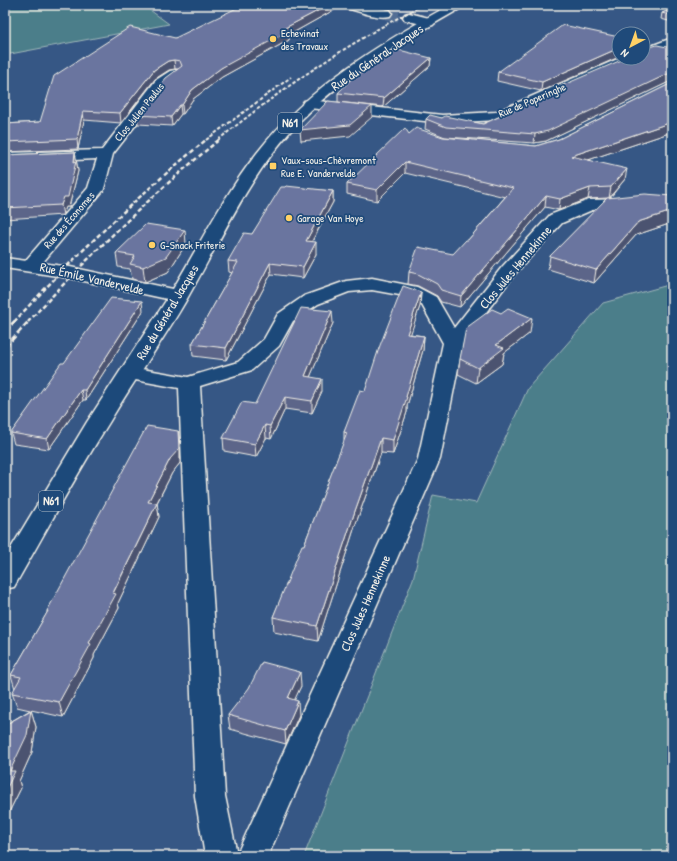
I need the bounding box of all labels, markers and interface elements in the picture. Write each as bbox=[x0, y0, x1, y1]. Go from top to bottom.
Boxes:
street label: Rue du Général Jacques bbox=[327, 19, 427, 95]
place label: Echevinat des Travaux bbox=[281, 26, 328, 53]
north arrow bbox=[611, 26, 651, 66]
marker: Echevinat des Travaux bbox=[268, 34, 278, 44]
text: N bbox=[618, 46, 631, 61]
street label: Rue de Poperinghe bbox=[496, 79, 568, 120]
street label: Clos Julien Paulus bbox=[111, 80, 167, 144]
road number: N61 bbox=[278, 113, 302, 133]
place label: Vaux-sous-Chèvremont Rue E. Vandervelde bbox=[281, 153, 376, 180]
marker: Vaux-sous-Chèvremont Rue E. Vandervelde bbox=[268, 161, 278, 171]
street label: Rue des Économes bbox=[40, 189, 98, 251]
place label: Garage Van Hoye bbox=[297, 211, 364, 225]
marker: Garage Van Hoye bbox=[284, 213, 294, 223]
street label: Clos Jules Hennekinne bbox=[475, 221, 555, 313]
place label: G-Snack Friterie bbox=[160, 238, 226, 252]
marker: G-Snack Friterie bbox=[147, 240, 157, 250]
street label: Rue Émile Vandervelde bbox=[38, 257, 146, 299]
street label: Rue du Général Jacques bbox=[132, 261, 202, 363]
road number: N61 bbox=[39, 491, 63, 511]
street label: Clos Jules Hennekinne bbox=[336, 552, 394, 654]

